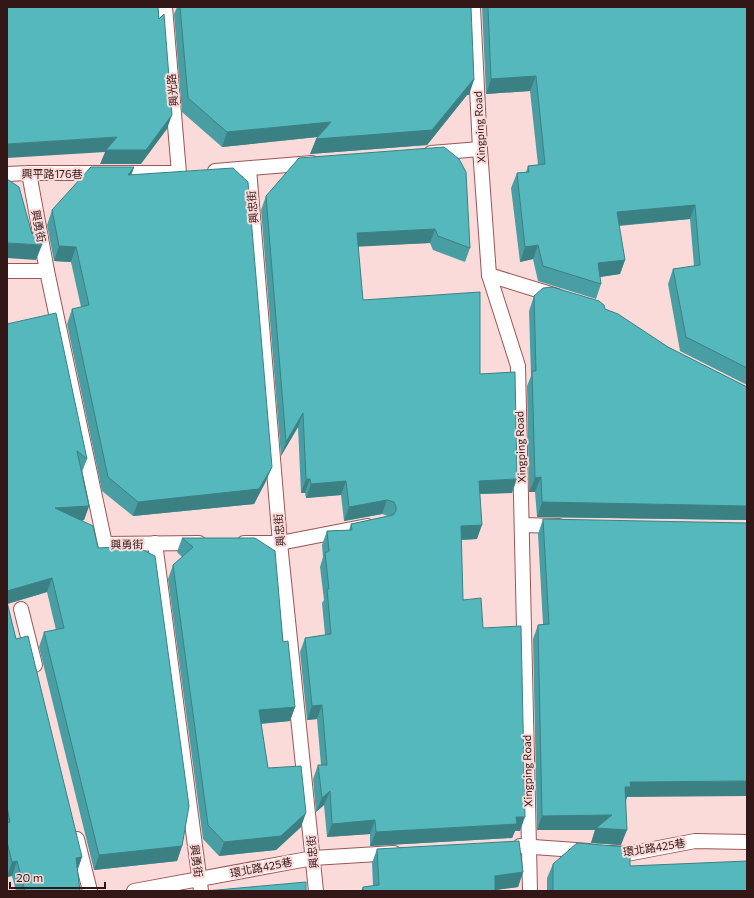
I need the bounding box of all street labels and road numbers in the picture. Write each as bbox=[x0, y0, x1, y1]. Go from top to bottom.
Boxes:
street label: 興光路 bbox=[164, 73, 180, 107]
street label: Xingping Road bbox=[471, 91, 487, 163]
street label: 興平路176巷 bbox=[21, 167, 83, 180]
street label: 興忠街 bbox=[244, 190, 260, 224]
street label: 興勇街 bbox=[29, 209, 49, 243]
street label: Xingping Road bbox=[512, 411, 528, 483]
street label: 興忠街 bbox=[271, 513, 287, 547]
street label: 興勇街 bbox=[110, 537, 144, 551]
street label: Xingping Road bbox=[520, 735, 534, 807]
street label: 興忠街 bbox=[304, 835, 320, 869]
street label: 環北路425巷 bbox=[622, 836, 686, 858]
street label: 興勇街 bbox=[188, 844, 206, 878]
street label: 環北路425巷 bbox=[229, 855, 293, 879]

